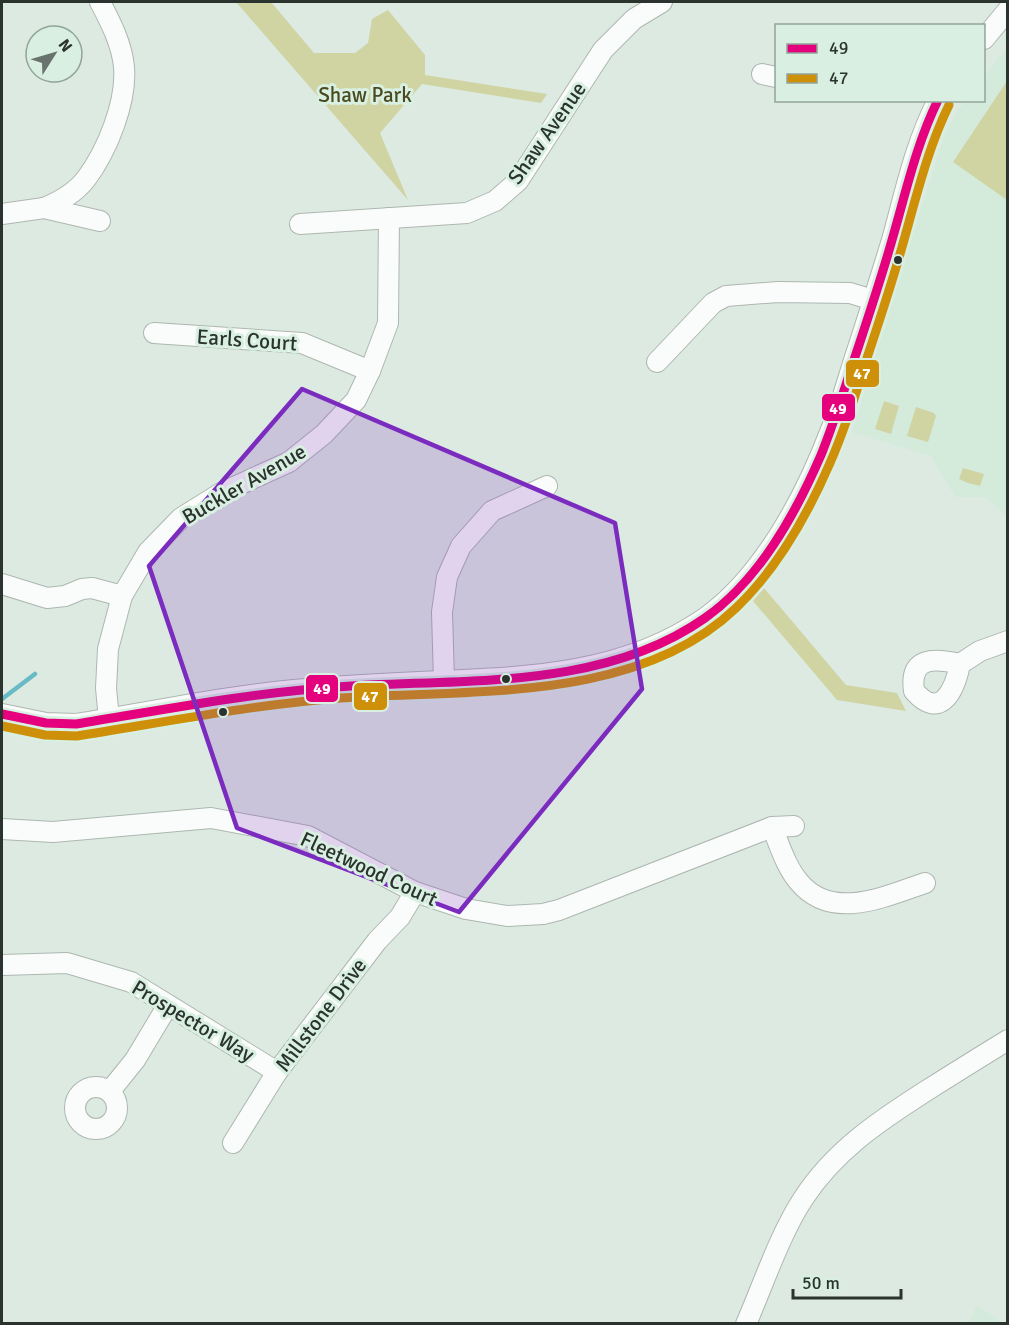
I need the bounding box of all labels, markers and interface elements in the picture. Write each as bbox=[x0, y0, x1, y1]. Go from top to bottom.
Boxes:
north arrow bbox=[24, 24, 84, 84]
legend bbox=[775, 24, 985, 102]
text: N bbox=[54, 35, 77, 56]
text: 49 bbox=[829, 37, 848, 59]
text: 47 bbox=[829, 67, 848, 89]
street label: Shaw Avenue bbox=[502, 77, 592, 189]
park label: Shaw Park bbox=[318, 82, 412, 108]
unlabelled marker bbox=[892, 254, 904, 266]
street label: Earls Court bbox=[196, 324, 298, 356]
line badge: 47 bbox=[845, 359, 880, 388]
text: 47 bbox=[853, 364, 871, 384]
line badge: 49 bbox=[821, 393, 856, 422]
text: 49 bbox=[829, 399, 847, 419]
street label: Buckler Avenue bbox=[177, 438, 311, 530]
unlabelled marker bbox=[500, 673, 512, 685]
line badge: 49 bbox=[305, 674, 339, 703]
text: 49 bbox=[313, 679, 331, 699]
line badge: 47 bbox=[353, 682, 388, 711]
text: 47 bbox=[361, 687, 379, 707]
unlabelled marker bbox=[217, 706, 229, 718]
street label: Fleetwood Court bbox=[296, 826, 442, 912]
street label: Millstone Drive bbox=[270, 953, 372, 1077]
street label: Prospector Way bbox=[127, 974, 259, 1068]
scale bar bbox=[793, 1262, 901, 1300]
text: 50 m bbox=[802, 1272, 840, 1294]

